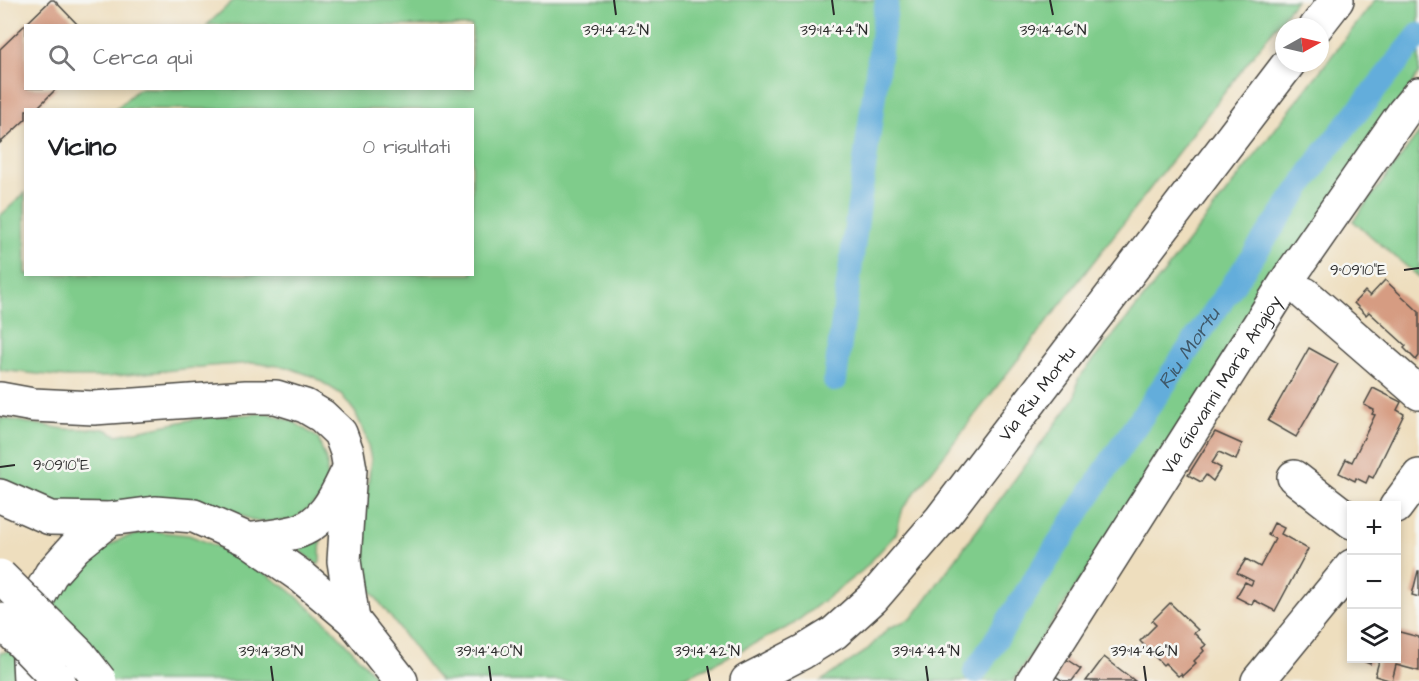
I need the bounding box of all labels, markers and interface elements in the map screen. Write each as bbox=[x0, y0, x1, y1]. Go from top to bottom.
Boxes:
north arrow bbox=[1275, 18, 1329, 72]
text: 39°14'42"N bbox=[583, 20, 649, 41]
text: 39°14'44"N bbox=[800, 20, 868, 41]
text: 39°14'46"N bbox=[1020, 20, 1086, 41]
search box bbox=[24, 24, 474, 90]
icon: search bbox=[45, 41, 78, 74]
text: Cerca qui bbox=[93, 42, 192, 73]
text: Vicino bbox=[48, 129, 116, 165]
text: 0 risultati bbox=[363, 133, 450, 161]
text: 9°09'10"E bbox=[1330, 260, 1386, 281]
street label: Via Giovanni Maria Angioy bbox=[1155, 290, 1288, 479]
water label: Riu Mortu bbox=[1151, 301, 1228, 394]
street label: Via Riu Mortu bbox=[992, 341, 1081, 446]
text: 9°09'10"E bbox=[33, 455, 89, 476]
map controls bbox=[1347, 501, 1401, 663]
button: + bbox=[1347, 501, 1401, 555]
button: − bbox=[1347, 555, 1401, 609]
button: layers bbox=[1347, 609, 1401, 663]
text: 39°14'38"N bbox=[239, 641, 303, 662]
text: 39°14'40"N bbox=[456, 641, 522, 662]
text: 39°14'42"N bbox=[674, 641, 740, 662]
text: 39°14'44"N bbox=[892, 641, 960, 662]
text: 39°14'46"N bbox=[1111, 641, 1177, 662]

